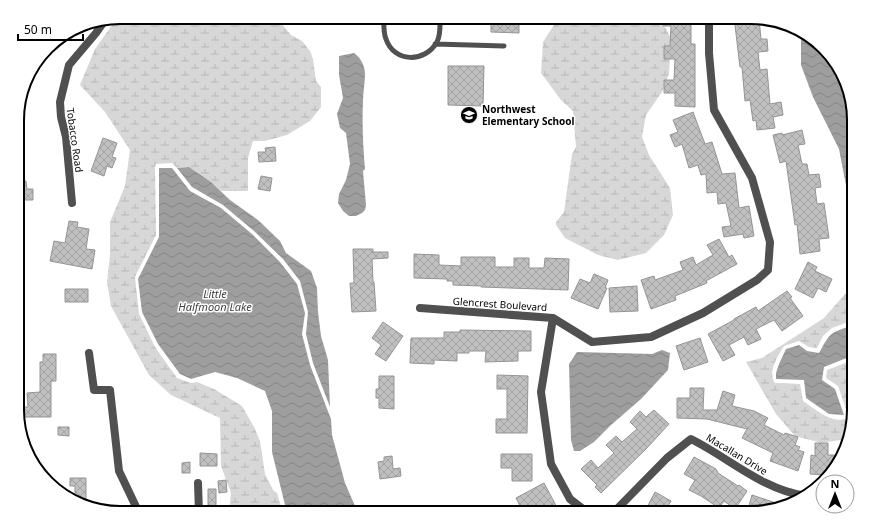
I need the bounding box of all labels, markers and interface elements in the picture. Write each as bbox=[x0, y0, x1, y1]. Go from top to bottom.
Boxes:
scale bar bbox=[18, 16, 83, 42]
text: 50 m bbox=[24, 21, 52, 38]
place label: Northwest Elementary School bbox=[482, 102, 575, 128]
school or university icon: Northwest Elementary School bbox=[459, 105, 479, 125]
street label: Tobacco Road bbox=[64, 107, 86, 173]
water label: Little Halfmoon Lake bbox=[178, 286, 252, 314]
street label: Glencrest Boulevard bbox=[452, 294, 548, 314]
street label: Macallan Drive bbox=[704, 430, 771, 478]
north arrow bbox=[815, 474, 855, 514]
text: N bbox=[831, 476, 839, 491]

